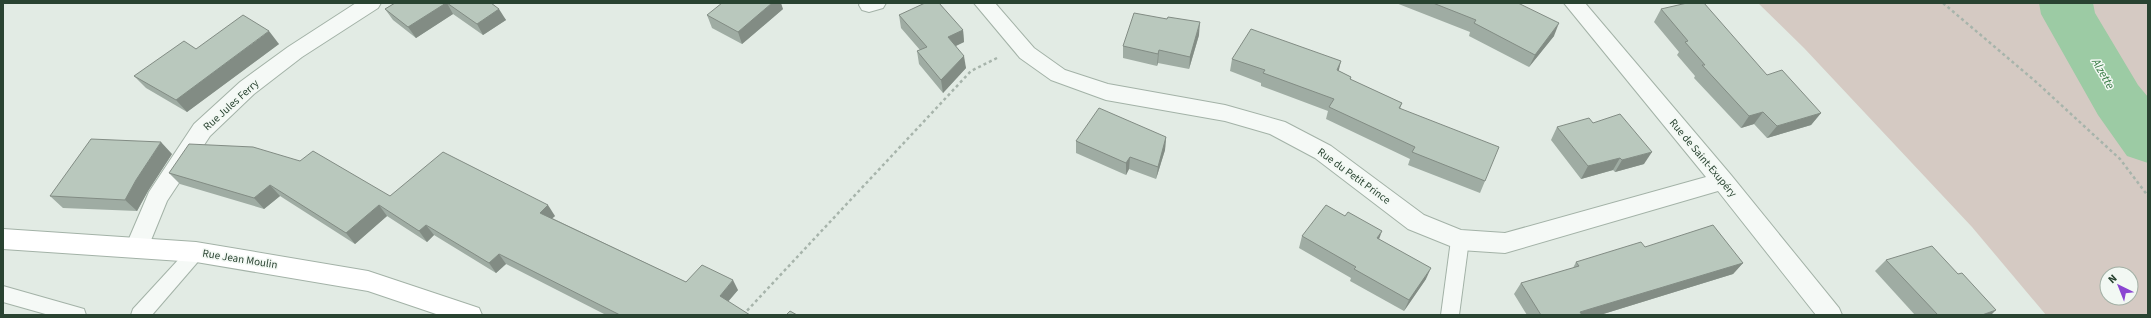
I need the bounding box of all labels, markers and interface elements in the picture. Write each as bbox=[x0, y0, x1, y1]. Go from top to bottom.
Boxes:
water label: Alzette bbox=[2087, 55, 2119, 93]
street label: Rue Jules Ferry bbox=[200, 76, 262, 134]
street label: Rue de Saint-Exupéry bbox=[1666, 116, 1740, 200]
street label: Rue du Petit Prince bbox=[1314, 144, 1394, 208]
street label: Rue Jean Moulin bbox=[201, 246, 279, 272]
north arrow bbox=[2099, 266, 2139, 306]
text: N bbox=[2105, 271, 2120, 287]

